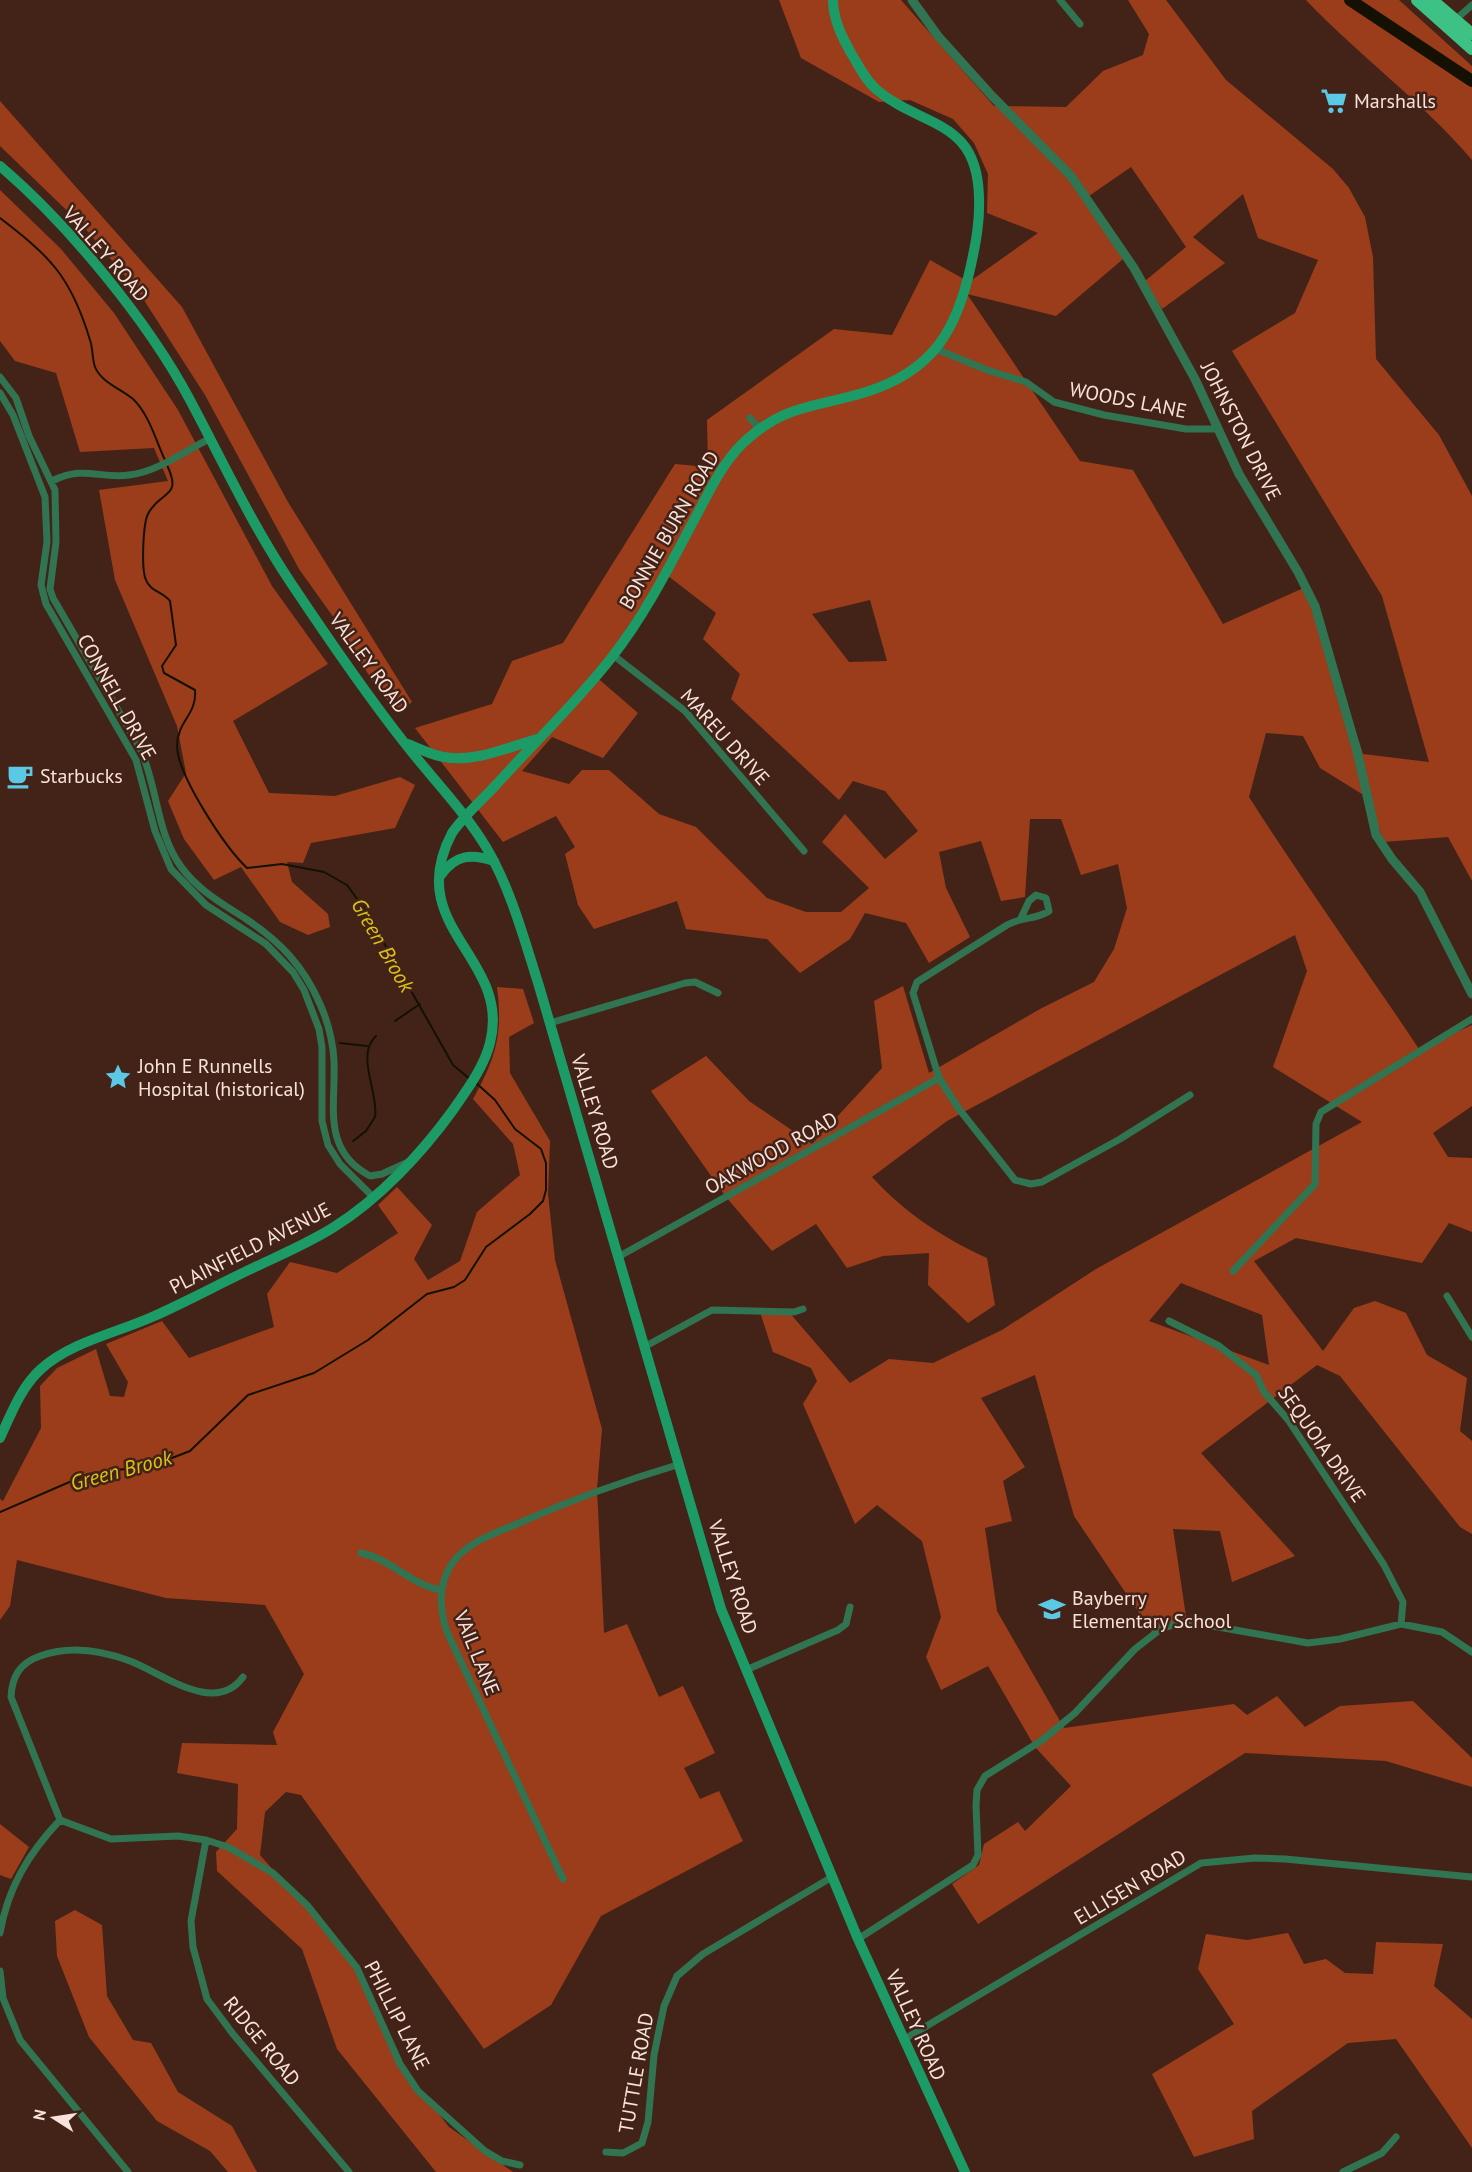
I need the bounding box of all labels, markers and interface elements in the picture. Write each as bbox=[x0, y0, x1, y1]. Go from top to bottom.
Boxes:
supermarket icon: Marshalls bbox=[1319, 86, 1349, 116]
place label: Marshalls bbox=[1354, 88, 1436, 114]
street label: VALLEY ROAD bbox=[57, 200, 155, 307]
street label: JOHNSTON DRIVE bbox=[1194, 356, 1287, 505]
street label: WOODS LANE bbox=[1067, 376, 1189, 424]
street label: BONNIE BURN ROAD bbox=[613, 446, 725, 614]
street label: VALLEY ROAD bbox=[323, 607, 414, 719]
street label: CONNELL DRIVE bbox=[72, 629, 162, 765]
street label: MAREU DRIVE bbox=[675, 683, 775, 791]
cafe icon: Starbucks bbox=[5, 761, 35, 791]
place label: Starbucks bbox=[40, 763, 123, 789]
water label: Green Brook bbox=[345, 893, 421, 998]
street label: VALLEY ROAD bbox=[565, 1051, 625, 1172]
place label: John E Runnells Hospital (historical) bbox=[137, 1053, 305, 1102]
place icon: John E Runnells Hospital (historical) bbox=[103, 1062, 133, 1092]
street label: OAKWOOD ROAD bbox=[700, 1106, 842, 1200]
street label: PLAINFIELD AVENUE bbox=[165, 1196, 335, 1300]
street label: SEQUOIA DRIVE bbox=[1272, 1381, 1372, 1507]
water label: Green Brook bbox=[67, 1443, 176, 1497]
street label: VALLEY ROAD bbox=[702, 1516, 764, 1637]
place label: Bayberry Elementary School bbox=[1072, 1585, 1232, 1634]
school or university icon: Bayberry Elementary School bbox=[1037, 1594, 1067, 1624]
street label: VAIL LANE bbox=[448, 1606, 506, 1699]
street label: ELLISEN ROAD bbox=[1069, 1843, 1191, 1931]
street label: PHILLIP LANE bbox=[358, 1956, 436, 2074]
street label: VALLEY ROAD bbox=[880, 1965, 952, 2084]
street label: RIDGE ROAD bbox=[218, 1991, 306, 2091]
street label: TUTTLE ROAD bbox=[613, 2011, 659, 2135]
north arrow bbox=[24, 2088, 84, 2148]
text: N bbox=[28, 2108, 50, 2122]

